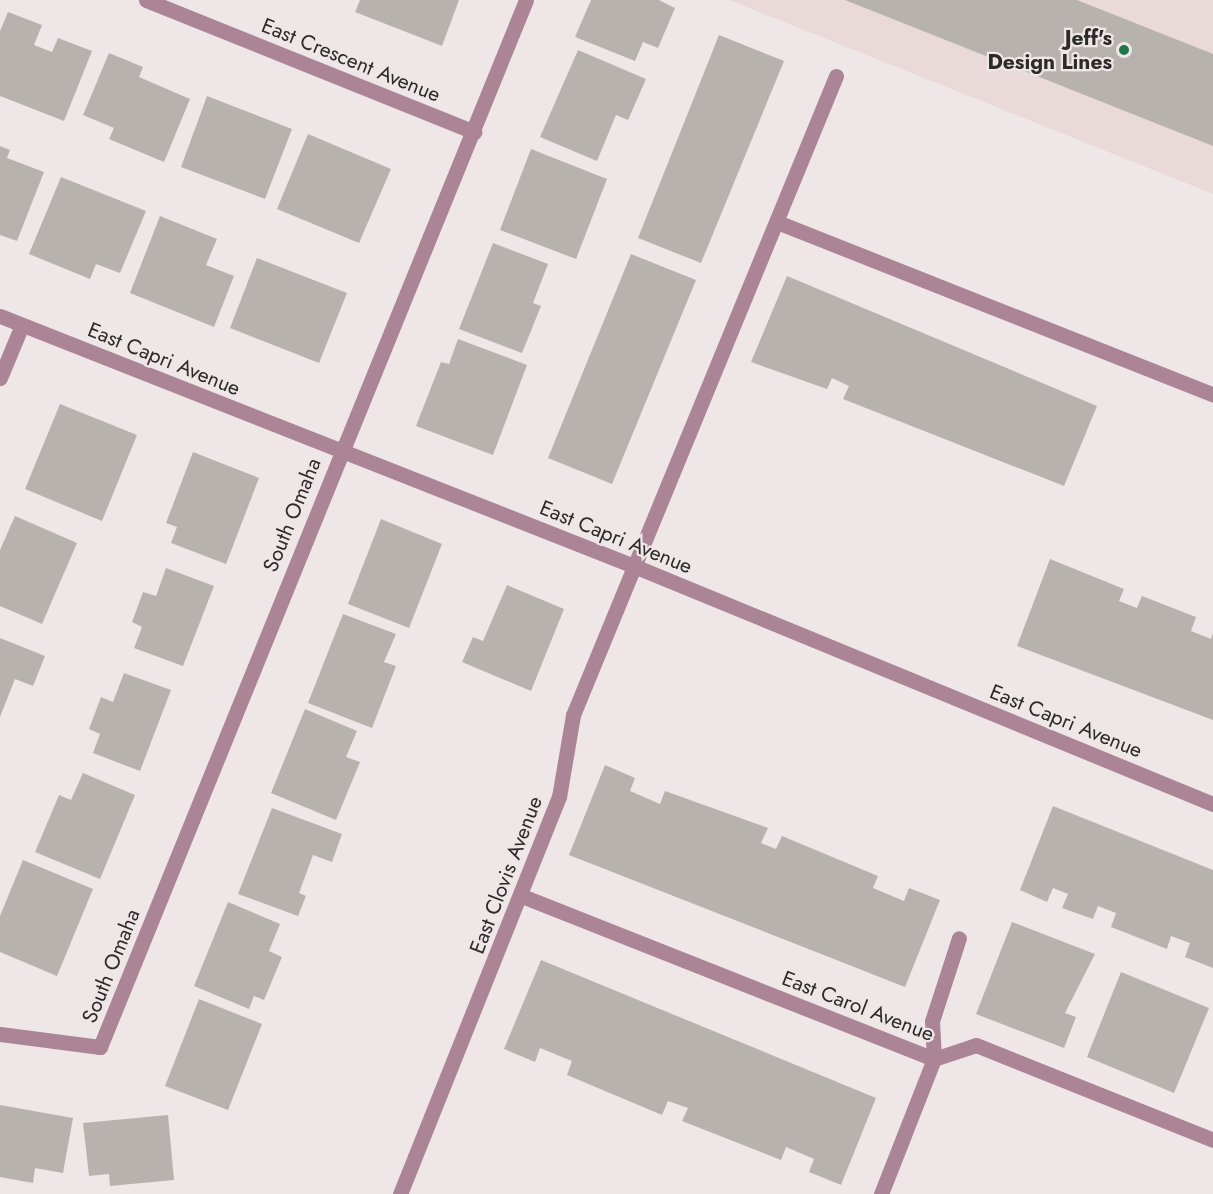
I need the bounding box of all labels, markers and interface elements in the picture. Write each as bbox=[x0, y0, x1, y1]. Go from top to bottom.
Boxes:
street label: East Crescent Avenue bbox=[258, 13, 444, 107]
place label: Jeff's Design Lines bbox=[987, 25, 1112, 75]
marker: Jeff's Design Lines bbox=[1117, 43, 1131, 57]
street label: East Capri Avenue bbox=[84, 317, 244, 401]
street label: South Omaha bbox=[258, 454, 326, 576]
street label: East Capri Avenue bbox=[536, 495, 696, 579]
street label: East Capri Avenue bbox=[986, 679, 1146, 763]
street label: East Clovis Avenue bbox=[464, 793, 548, 957]
street label: South Omaha bbox=[77, 905, 145, 1027]
street label: East Carol Avenue bbox=[778, 965, 938, 1047]

